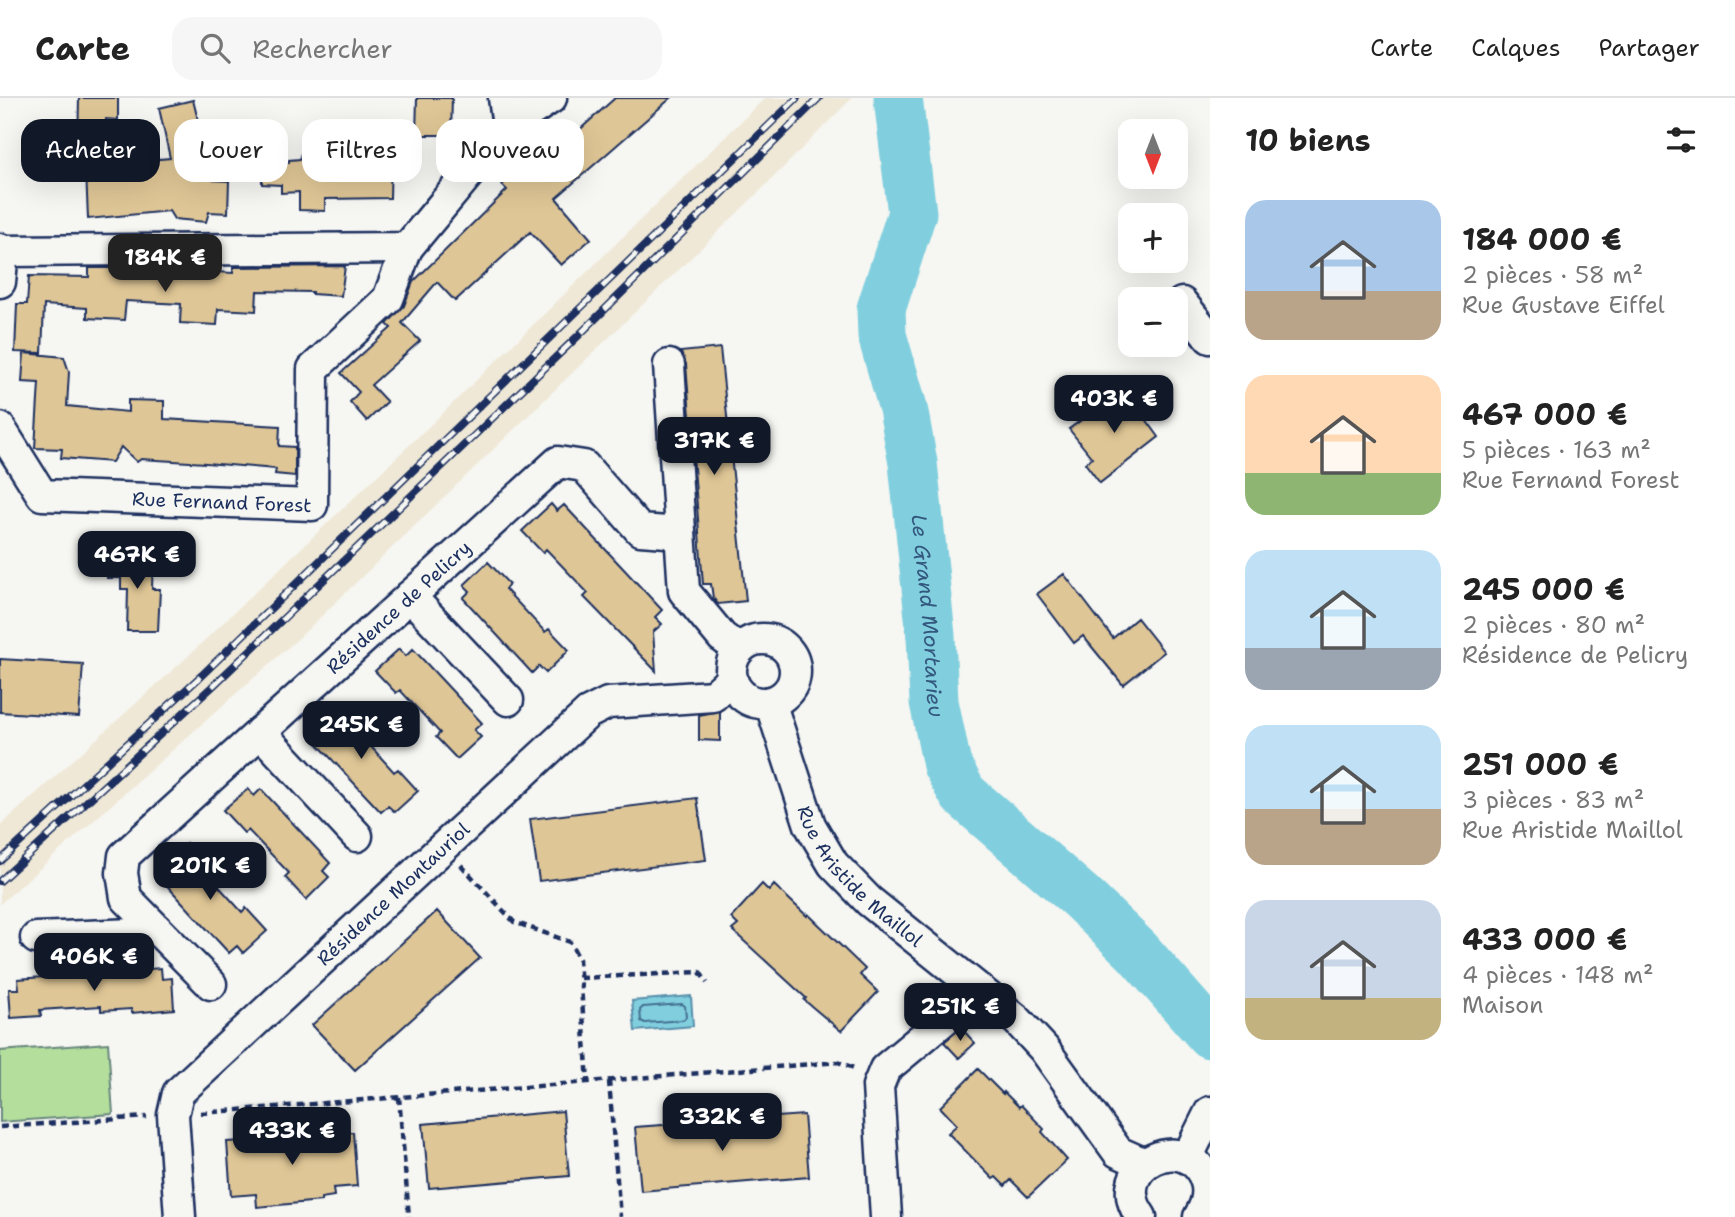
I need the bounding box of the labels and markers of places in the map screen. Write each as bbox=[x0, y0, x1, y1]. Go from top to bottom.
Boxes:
pin: 184K € bbox=[108, 234, 222, 294]
pin: 403K € bbox=[1057, 376, 1171, 435]
pin: 317K € bbox=[657, 418, 771, 477]
pin: 467K € bbox=[80, 532, 194, 591]
pin: 245K € bbox=[304, 702, 418, 761]
pin: 201K € bbox=[153, 842, 267, 902]
pin: 406K € bbox=[37, 934, 151, 993]
pin: 251K € bbox=[903, 984, 1017, 1043]
pin: 332K € bbox=[665, 1094, 779, 1153]
pin: 433K € bbox=[235, 1108, 349, 1167]

